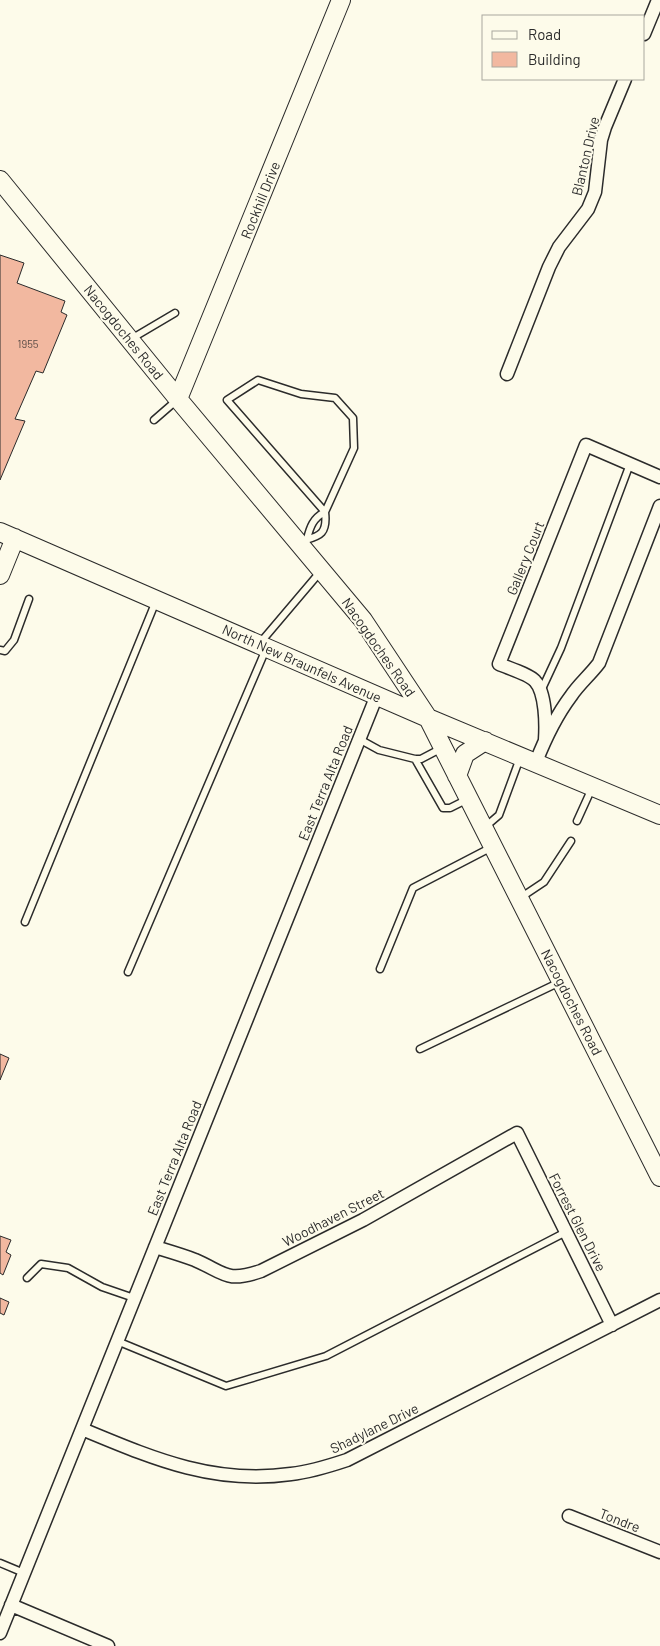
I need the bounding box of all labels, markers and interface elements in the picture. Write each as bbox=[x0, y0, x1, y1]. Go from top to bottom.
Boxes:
legend bbox=[482, 15, 645, 80]
text: Road bbox=[528, 25, 561, 43]
text: Building bbox=[528, 50, 581, 68]
street label: Blanton Drive bbox=[568, 115, 602, 197]
street label: Rockhill Drive bbox=[237, 159, 283, 241]
street label: Nacogdoches Road bbox=[81, 281, 167, 383]
house number: 1955 bbox=[18, 337, 39, 350]
street label: Gallery Court bbox=[502, 519, 548, 597]
street label: Nacogdoches Road bbox=[339, 594, 419, 700]
street label: North New Braunfels Avenue bbox=[220, 620, 384, 706]
street label: East Terra Alta Road bbox=[294, 723, 356, 843]
street label: Nacogdoches Road bbox=[538, 946, 606, 1058]
street label: East Terra Alta Road bbox=[143, 1098, 205, 1218]
street label: Forrest Glen Drive bbox=[546, 1170, 610, 1274]
street label: Woodhaven Street bbox=[279, 1184, 387, 1250]
street label: Shadylane Drive bbox=[327, 1399, 421, 1457]
street label: Tondre bbox=[597, 1505, 643, 1535]

